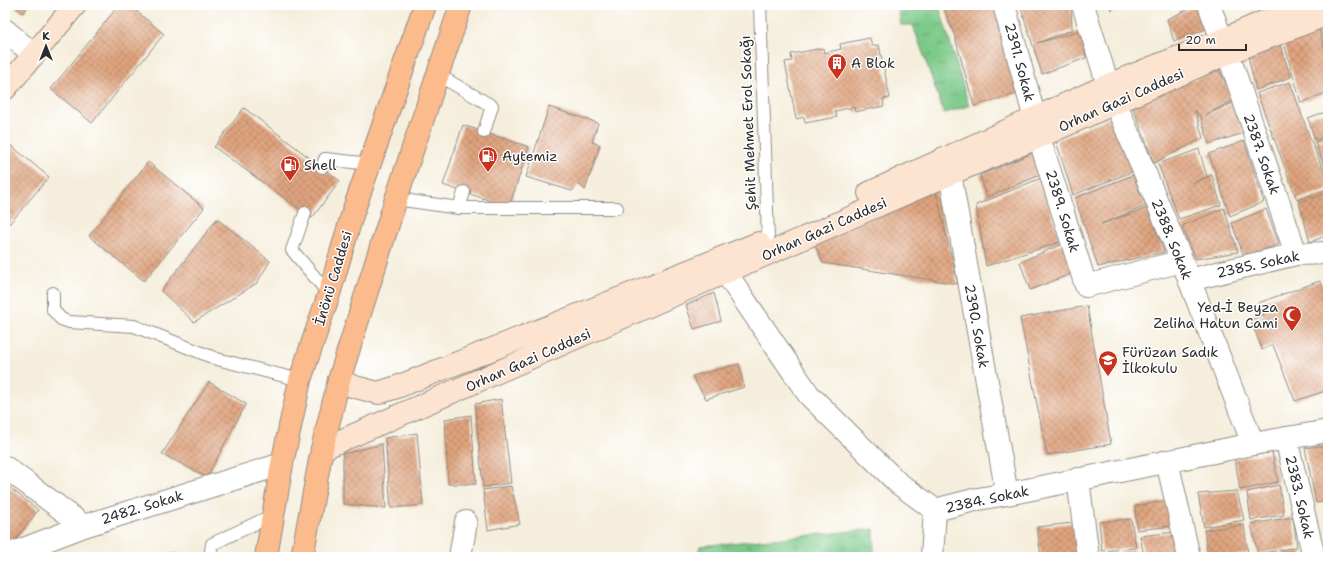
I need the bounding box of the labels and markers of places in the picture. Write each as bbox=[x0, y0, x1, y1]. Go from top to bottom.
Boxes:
building icon: A Blok bbox=[826, 52, 848, 80]
place label: A Blok bbox=[851, 54, 895, 72]
fuel station icon: Aytemiz bbox=[477, 145, 499, 173]
place label: Aytemiz bbox=[502, 147, 558, 165]
fuel station icon: Shell bbox=[279, 154, 301, 182]
place label: Shell bbox=[304, 156, 337, 174]
place label: Yed-İ Beyza Zeliha Hatun Cami bbox=[1153, 298, 1278, 332]
mosque icon: Yed-İ Beyza Zeliha Hatun Cami bbox=[1281, 304, 1303, 332]
place label: Fürüzan Sadık İlkokulu bbox=[1122, 343, 1218, 377]
school or university icon: Fürüzan Sadık İlkokulu bbox=[1097, 349, 1119, 377]

